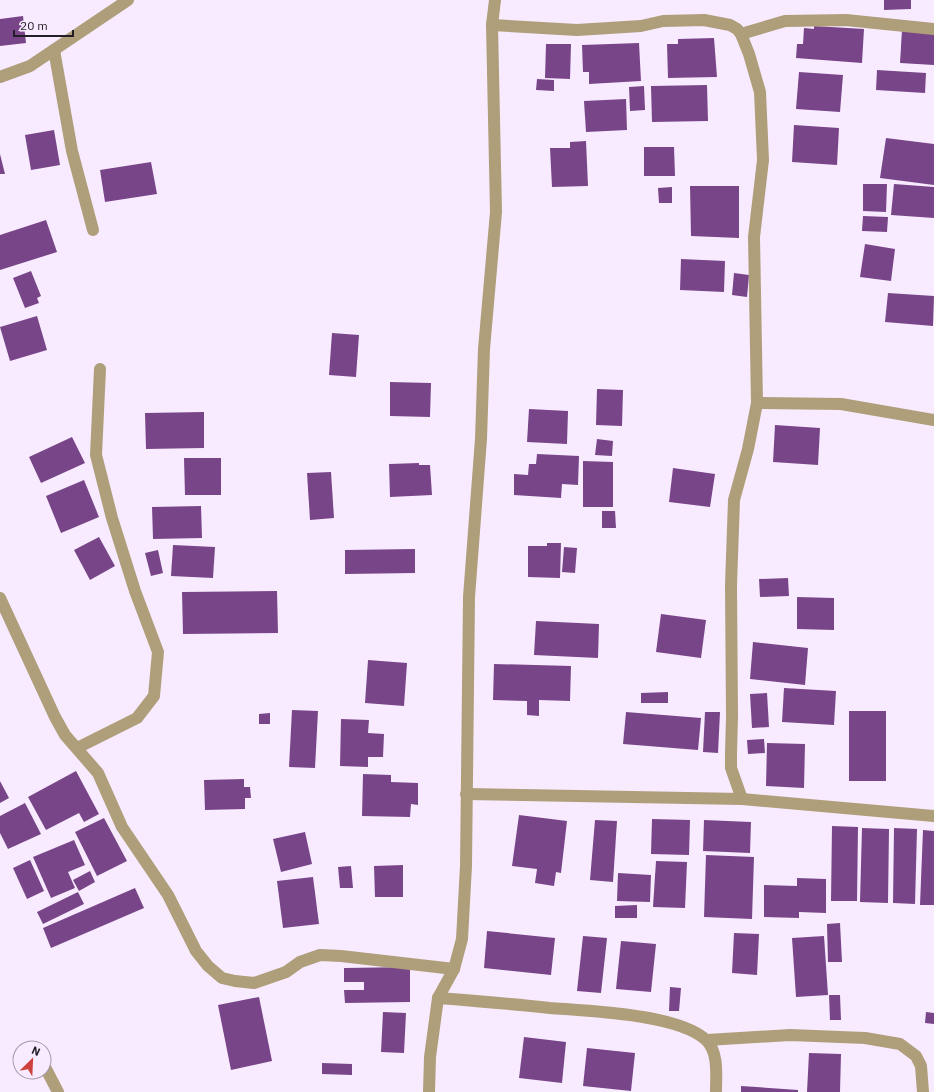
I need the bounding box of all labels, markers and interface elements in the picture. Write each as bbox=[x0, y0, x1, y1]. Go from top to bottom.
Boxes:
scale bar bbox=[14, 12, 73, 38]
text: 20 m bbox=[20, 18, 48, 33]
north arrow bbox=[12, 1040, 52, 1080]
text: N bbox=[30, 1043, 43, 1059]

